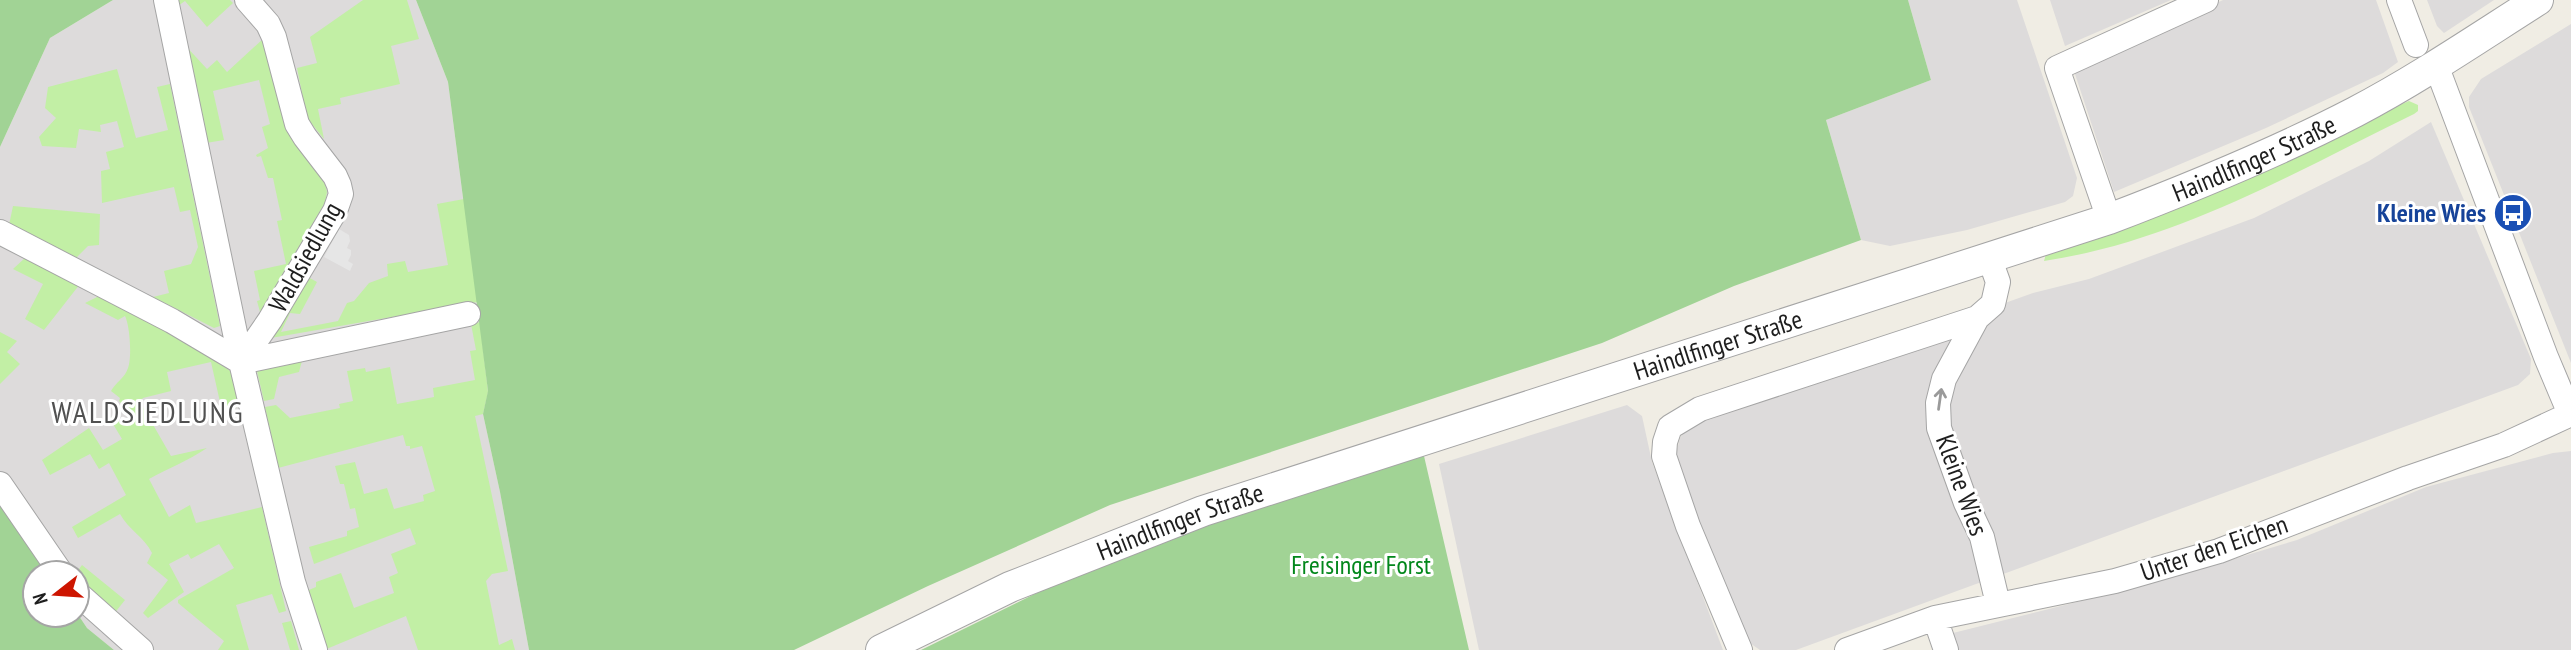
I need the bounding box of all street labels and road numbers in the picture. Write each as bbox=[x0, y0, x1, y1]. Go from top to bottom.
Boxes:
street label: Haindlfinger Straße bbox=[2167, 107, 2341, 209]
street label: Waldsiedlung bbox=[261, 196, 348, 318]
street label: Haindlfinger Straße bbox=[1629, 302, 1806, 387]
street label: Kleine Wies bbox=[1929, 430, 1996, 540]
street label: Haindlfinger Straße bbox=[1092, 476, 1268, 567]
street label: Unter den Eichen bbox=[2136, 507, 2292, 588]

